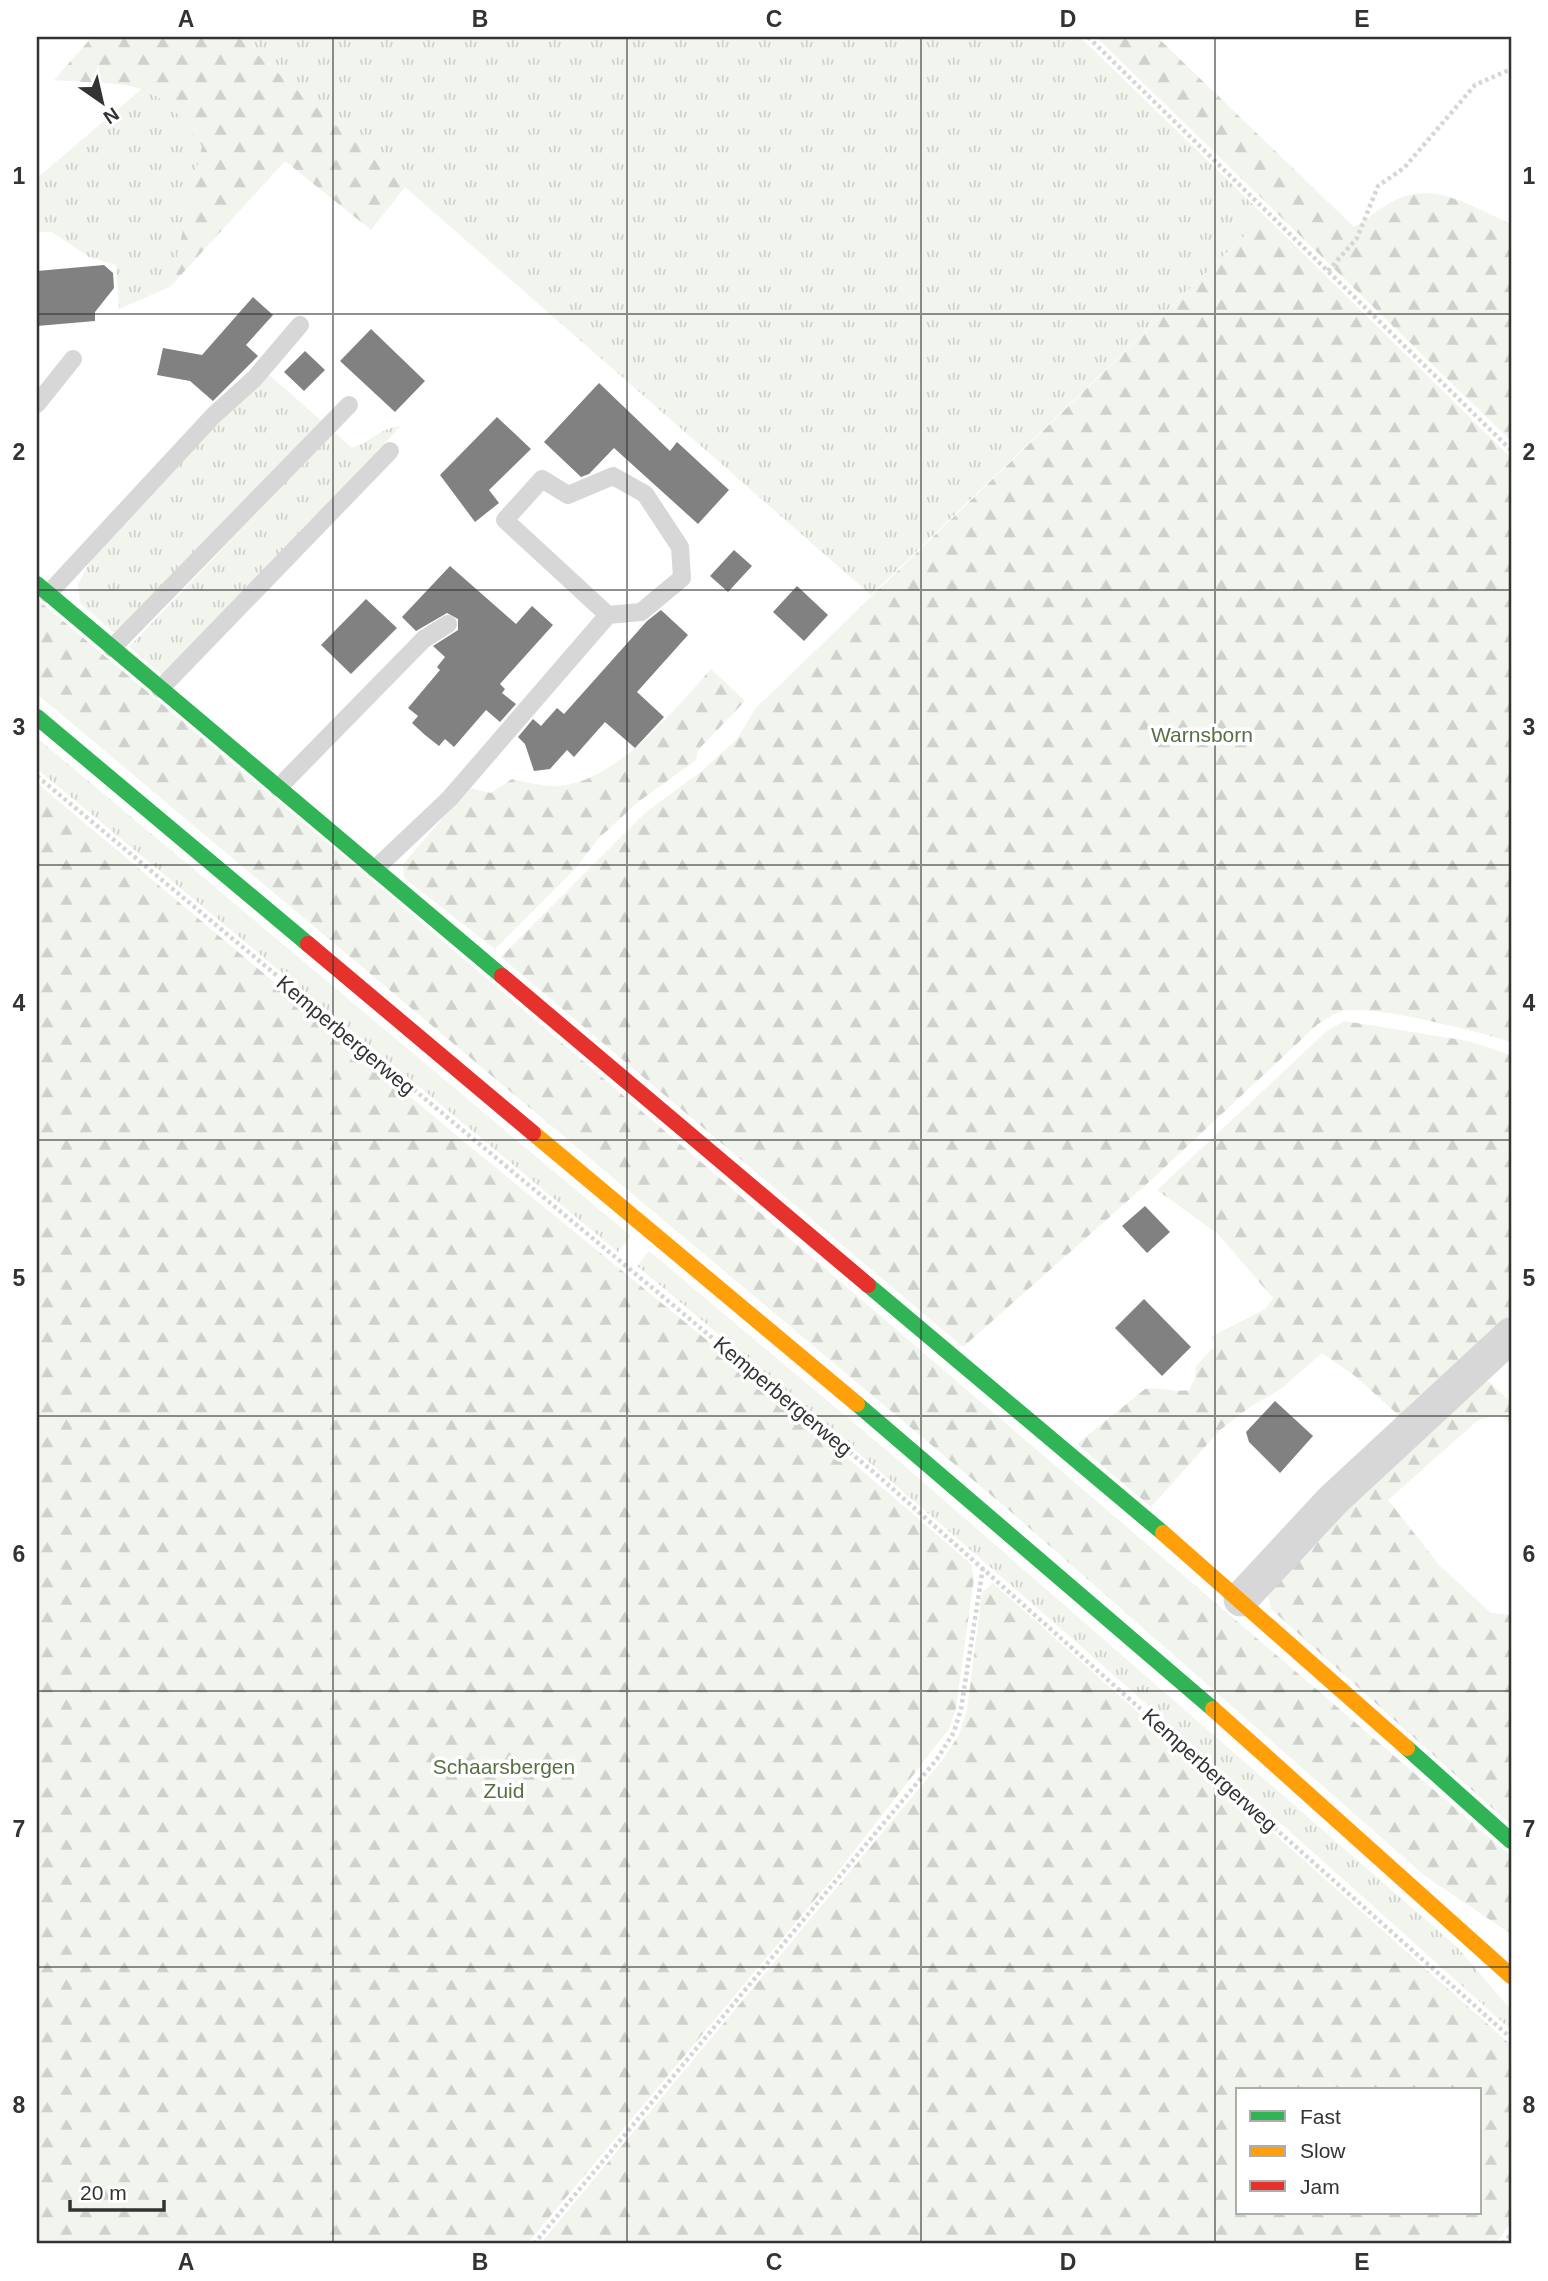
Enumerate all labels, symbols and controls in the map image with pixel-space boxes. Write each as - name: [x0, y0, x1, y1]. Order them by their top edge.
- text: A: [178, 6, 194, 32]
- text: B: [472, 6, 488, 32]
- text: C: [766, 6, 782, 32]
- text: D: [1060, 6, 1076, 32]
- text: E: [1354, 6, 1370, 32]
- north arrow: [66, 66, 136, 136]
- text: N: [100, 103, 123, 128]
- text: 1: [13, 163, 26, 189]
- text: 1: [1523, 163, 1536, 189]
- text: 2: [13, 439, 25, 465]
- text: 2: [1523, 439, 1535, 465]
- text: 3: [13, 714, 25, 740]
- text: 3: [1523, 714, 1535, 740]
- park label: Warnsborn: [1151, 723, 1253, 746]
- street label: Kemperbergerweg: [272, 971, 420, 1099]
- text: 4: [13, 990, 26, 1016]
- text: 4: [1523, 990, 1536, 1016]
- text: 5: [13, 1265, 26, 1291]
- text: 5: [1523, 1265, 1536, 1291]
- street label: Kemperbergerweg: [709, 1332, 857, 1460]
- text: 6: [13, 1541, 25, 1567]
- text: 6: [1523, 1541, 1535, 1567]
- street label: Kemperbergerweg: [1138, 1704, 1282, 1836]
- park label: Schaarsbergen Zuid: [433, 1755, 575, 1802]
- text: 7: [13, 1816, 25, 1842]
- text: 7: [1523, 1816, 1535, 1842]
- legend: [1236, 2088, 1482, 2214]
- text: 8: [13, 2092, 26, 2118]
- text: 8: [1523, 2092, 1536, 2118]
- text: Fast: [1300, 2105, 1341, 2128]
- text: Slow: [1300, 2139, 1346, 2162]
- scale bar: [70, 2169, 164, 2213]
- text: Jam: [1300, 2175, 1340, 2198]
- text: 20 m: [80, 2181, 127, 2204]
- text: A: [178, 2249, 194, 2275]
- text: B: [472, 2249, 488, 2275]
- text: C: [766, 2249, 782, 2275]
- text: D: [1060, 2249, 1076, 2275]
- text: E: [1354, 2249, 1370, 2275]

